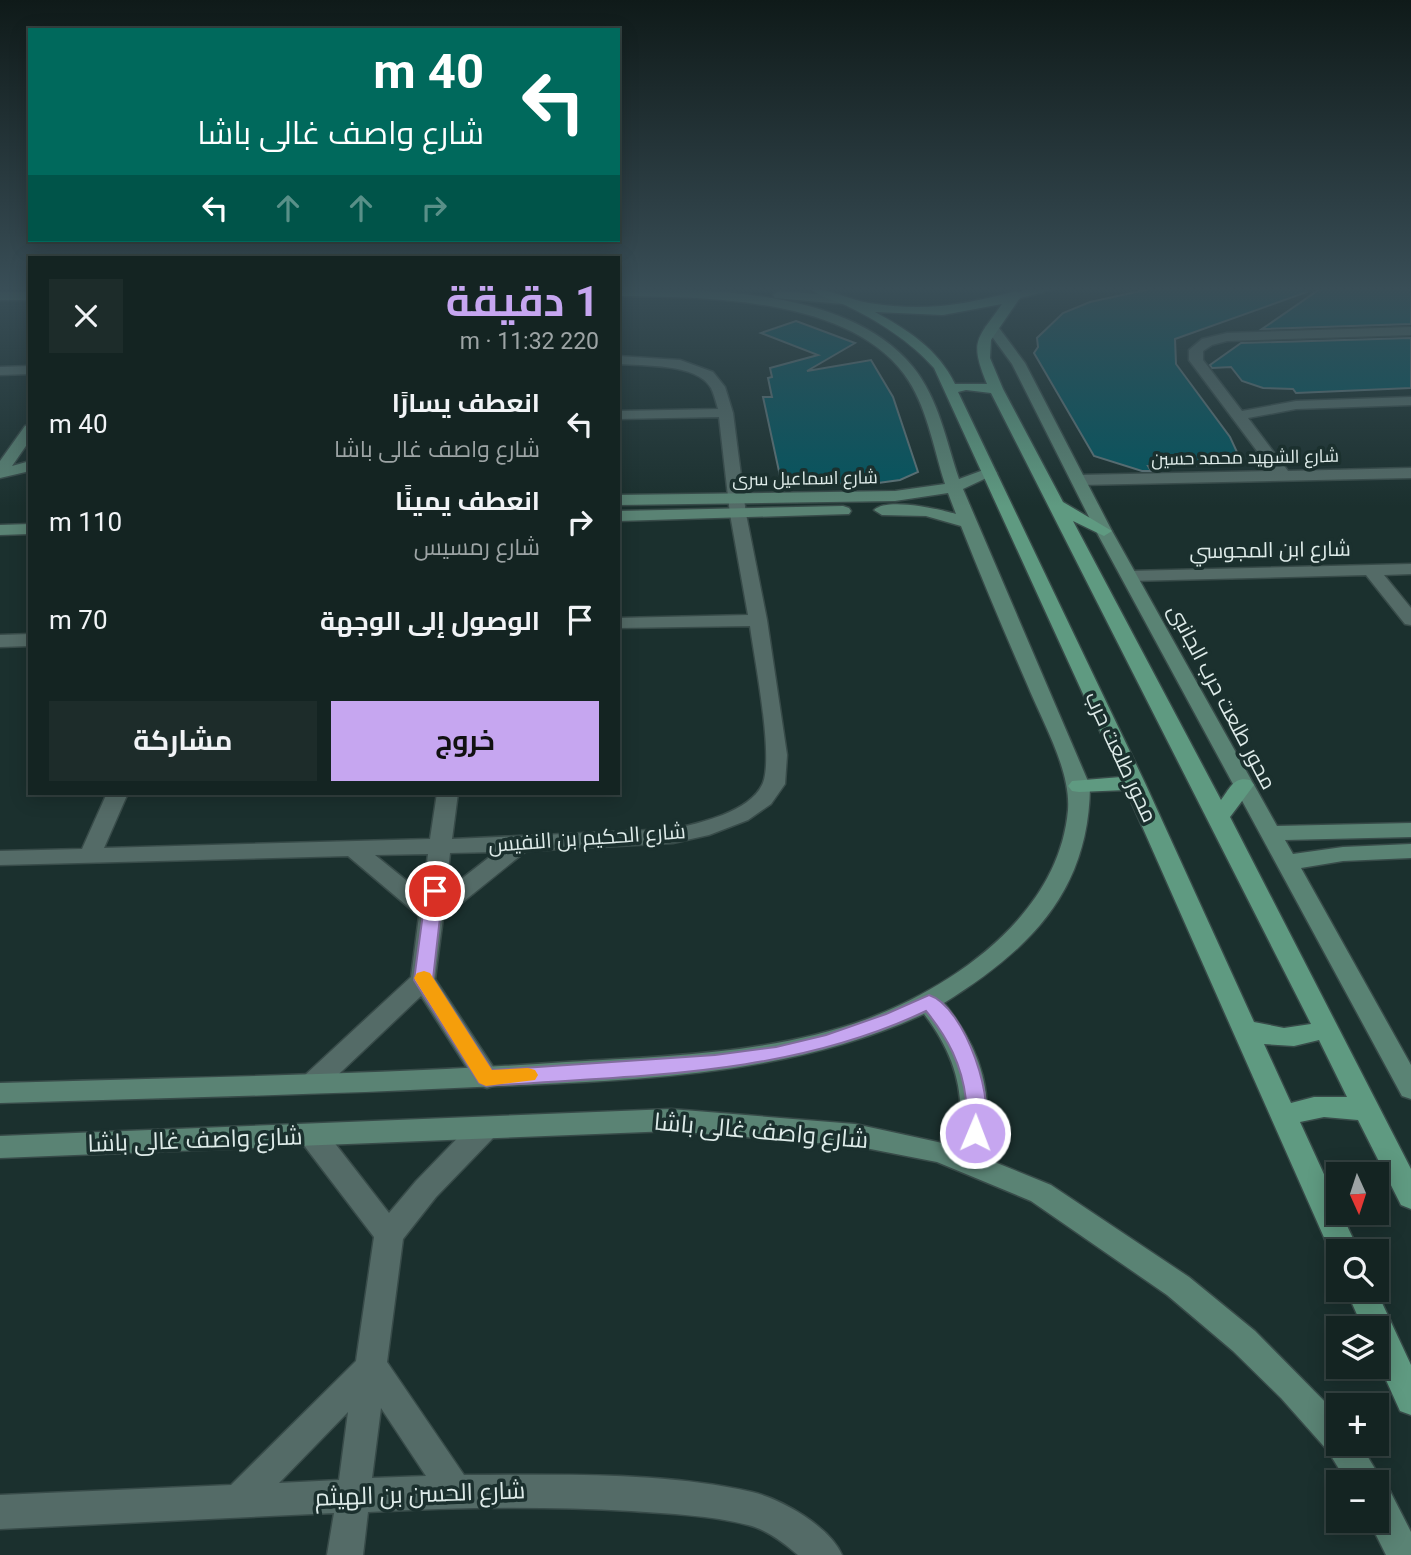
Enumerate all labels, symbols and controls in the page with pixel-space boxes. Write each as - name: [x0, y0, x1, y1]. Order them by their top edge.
- text: 40 m: [373, 43, 484, 100]
- icon: left: [508, 56, 599, 147]
- text: شارع واصف غالى باشا: [197, 114, 484, 152]
- icon: left: [196, 189, 234, 227]
- icon: ahead: [269, 189, 307, 227]
- icon: ahead: [342, 189, 380, 227]
- icon: right: [415, 189, 453, 227]
- text: 1 دقيقة: [446, 277, 599, 326]
- button: close: [49, 279, 123, 353]
- text: 220 m · 11:32: [460, 328, 599, 355]
- text: انعطف يسارًا: [392, 388, 540, 418]
- icon: left: [561, 405, 599, 443]
- text: 40 m: [49, 409, 108, 439]
- text: شارع واصف غالى باشا: [334, 436, 540, 463]
- street label: شارع الشهيد محمد حسين: [1151, 445, 1339, 471]
- street label: شارع اسماعيل سرى: [732, 466, 878, 492]
- text: انعطف يمينًا: [395, 486, 540, 516]
- icon: right: [561, 503, 599, 541]
- text: 110 m: [49, 507, 122, 537]
- text: شارع رمسيس: [414, 534, 540, 561]
- street label: شارع ابن المجوسي: [1189, 537, 1351, 566]
- icon: arrive: [561, 601, 599, 639]
- street label: محور طلعت حرب الجانبى: [1162, 601, 1281, 794]
- text: 70 m: [49, 605, 108, 635]
- text: الوصول إلى الوجهة: [320, 606, 540, 636]
- street label: محور طلعت حرب: [1080, 688, 1162, 826]
- button: مشاركة: [49, 701, 317, 781]
- button: خروج: [331, 701, 599, 781]
- street label: شارع الحكيم بن النفيس: [487, 819, 687, 859]
- pin: [405, 861, 465, 921]
- icon: arrive: [416, 872, 454, 910]
- position arrow: [938, 1096, 1012, 1170]
- street label: شارع واصف غالى باشا: [652, 1108, 869, 1156]
- street label: شارع واصف غالى باشا: [87, 1122, 303, 1160]
- north arrow: [1326, 1162, 1390, 1225]
- map controls: [1326, 1162, 1389, 1533]
- button: search: [1326, 1239, 1389, 1302]
- button: layers: [1326, 1316, 1389, 1379]
- button: +: [1326, 1393, 1389, 1456]
- button: −: [1326, 1470, 1389, 1533]
- street label: شارع الحسن بن الهيثم: [314, 1476, 526, 1514]

